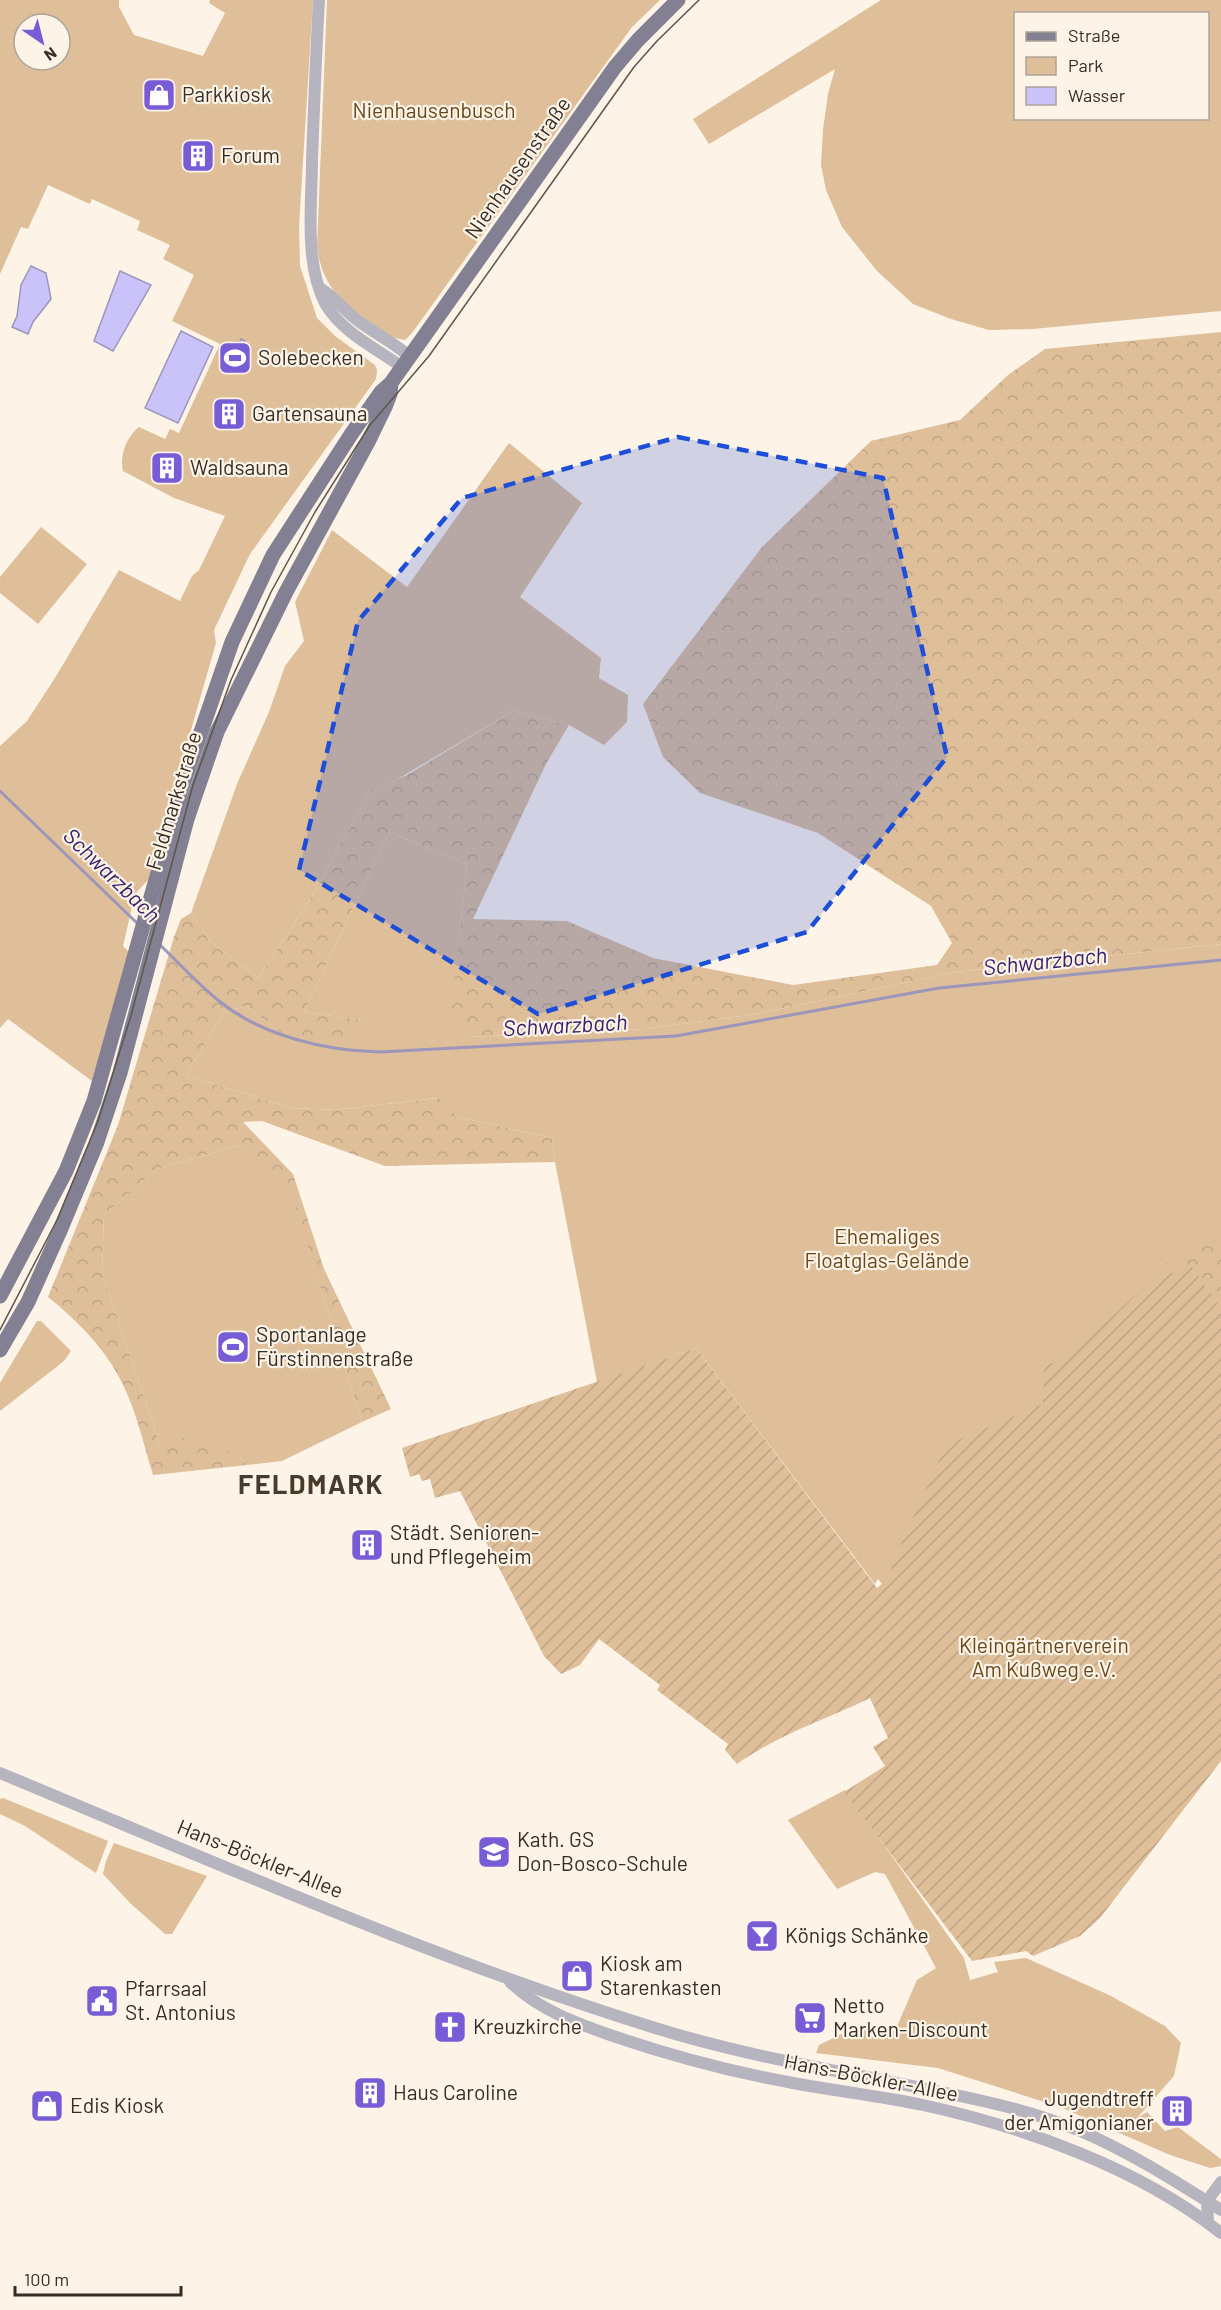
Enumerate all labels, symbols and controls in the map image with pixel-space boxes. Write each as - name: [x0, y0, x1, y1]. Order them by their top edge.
- north arrow: [12, 12, 72, 72]
- legend: [1014, 12, 1209, 120]
- text: Straße: [1068, 24, 1120, 46]
- text: N: [41, 44, 61, 66]
- text: Park: [1068, 54, 1103, 76]
- shop icon: Parkkiosk: [141, 77, 177, 113]
- place label: Parkkiosk: [182, 81, 271, 106]
- text: Wasser: [1068, 84, 1126, 106]
- street label: Nienhausenstraße: [459, 92, 575, 243]
- park label: Nienhausenbusch: [352, 97, 516, 122]
- building icon: Forum: [180, 138, 216, 174]
- place label: Forum: [221, 142, 280, 167]
- sports icon: Solebecken: [217, 340, 253, 376]
- place label: Solebecken: [258, 344, 364, 369]
- building icon: Gartensauna: [211, 396, 247, 432]
- place label: Gartensauna: [252, 400, 367, 425]
- building icon: Waldsauna: [149, 450, 185, 486]
- place label: Waldsauna: [190, 454, 289, 479]
- street label: Feldmarkstraße: [140, 728, 206, 873]
- water label: Schwarzbach: [59, 822, 167, 927]
- water label: Schwarzbach: [982, 941, 1108, 979]
- water label: Schwarzbach: [502, 1008, 628, 1040]
- park label: Ehemaliges Floatglas-Gelände: [805, 1223, 969, 1272]
- place label: Sportanlage Fürstinnenstraße: [256, 1321, 414, 1370]
- sports icon: Sportanlage Fürstinnenstraße: [215, 1329, 251, 1365]
- district label: FELDMARK: [238, 1467, 384, 1499]
- place label: Städt. Senioren- und Pflegeheim: [390, 1519, 539, 1568]
- building icon: Städt. Senioren- und Pflegeheim: [349, 1527, 385, 1563]
- park label: Kleingärtnerverein Am Kußweg e.V.: [959, 1632, 1129, 1681]
- street label: Hans-Böckler-Allee: [174, 1813, 347, 1902]
- place label: Kath. GS Don-Bosco-Schule: [517, 1826, 688, 1875]
- school or university icon: Kath. GS Don-Bosco-Schule: [476, 1834, 512, 1870]
- bar icon: Königs Schänke: [744, 1918, 780, 1954]
- place label: Königs Schänke: [785, 1922, 929, 1947]
- place label: Kiosk am Starenkasten: [600, 1950, 722, 1999]
- shop icon: Kiosk am Starenkasten: [559, 1958, 595, 1994]
- place label: Pfarrsaal St. Antonius: [125, 1975, 236, 2024]
- public building icon: Pfarrsaal St. Antonius: [84, 1983, 120, 2019]
- place label: Netto Marken-Discount: [833, 1992, 988, 2041]
- supermarket icon: Netto Marken-Discount: [792, 2000, 828, 2036]
- church icon: Kreuzkirche: [432, 2009, 468, 2045]
- place label: Kreuzkirche: [473, 2013, 582, 2038]
- street label: Hans-Böckler-Allee: [782, 2047, 960, 2106]
- building icon: Haus Caroline: [352, 2075, 388, 2111]
- place label: Haus Caroline: [393, 2079, 518, 2104]
- place label: Jugendtreff der Amigonianer: [1004, 2085, 1154, 2134]
- shop icon: Edis Kiosk: [29, 2088, 65, 2124]
- place label: Edis Kiosk: [70, 2092, 164, 2117]
- building icon: Jugendtreff der Amigonianer: [1159, 2093, 1195, 2129]
- scale bar: [15, 2259, 182, 2297]
- text: 100 m: [24, 2268, 69, 2290]

